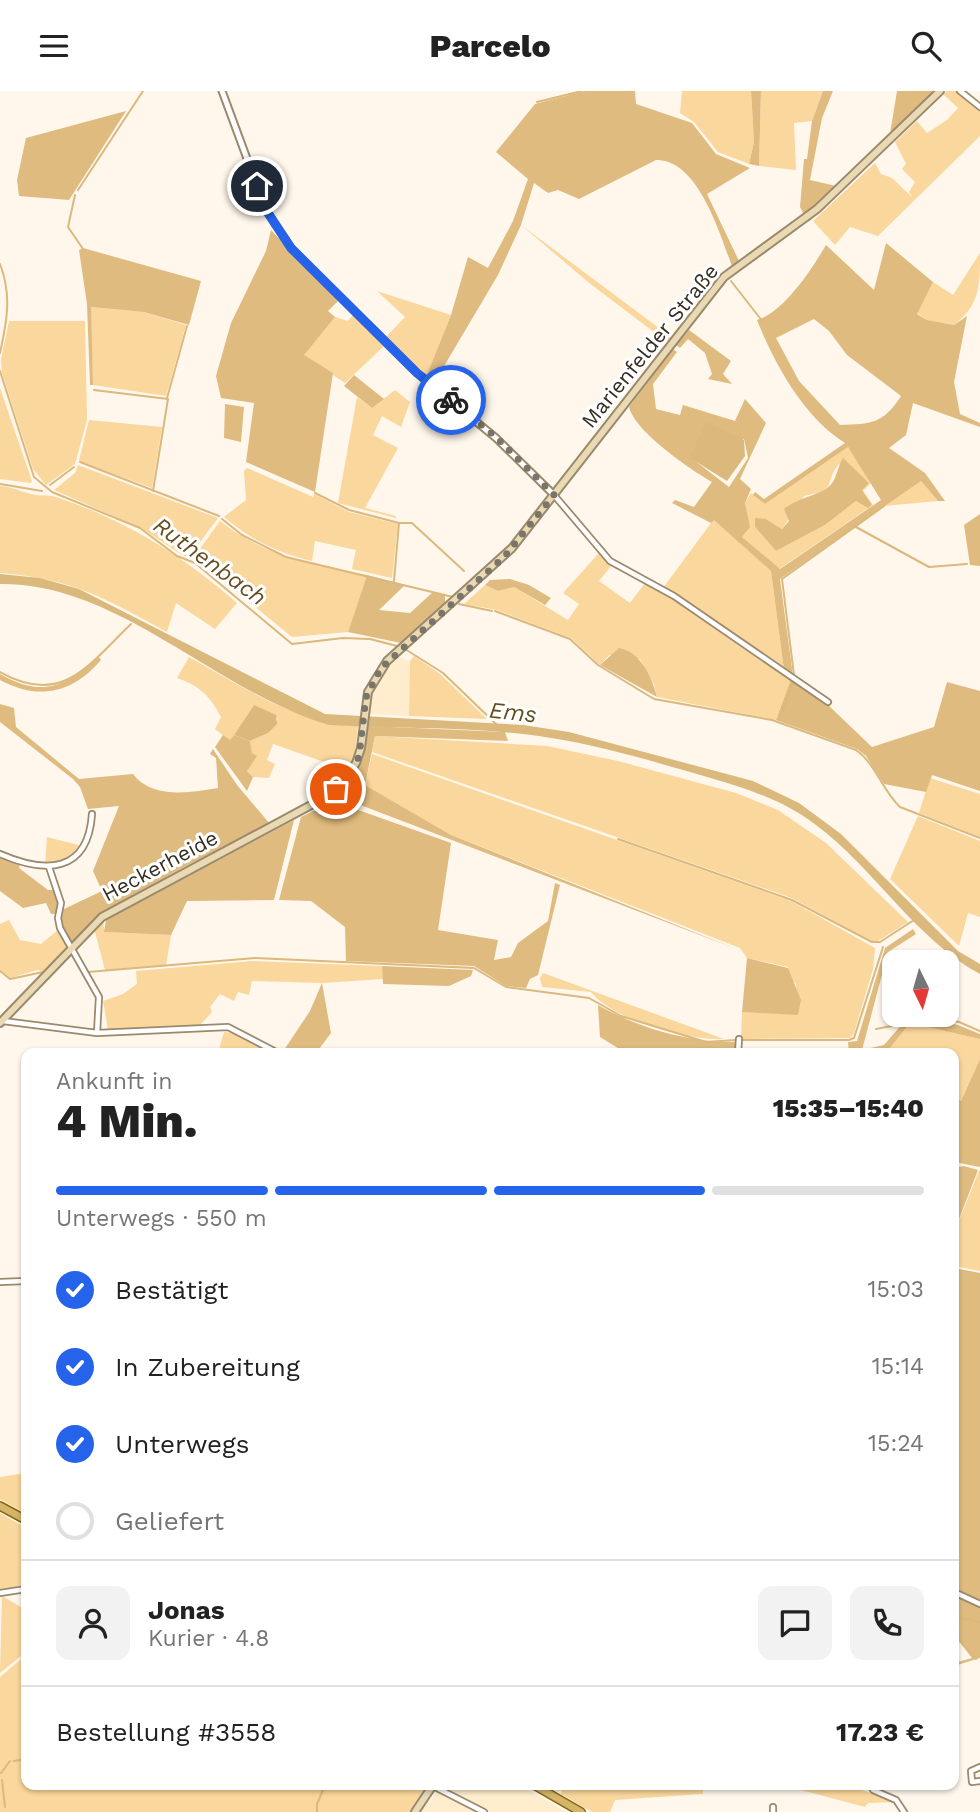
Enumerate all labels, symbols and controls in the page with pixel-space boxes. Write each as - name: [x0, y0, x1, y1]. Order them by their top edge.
- icon: menu: [35, 27, 73, 65]
- text: Parcelo: [429, 27, 551, 65]
- icon: search: [907, 27, 945, 65]
- pin: [227, 156, 287, 216]
- icon: home: [238, 167, 276, 205]
- street label: Marienfelder Straße: [576, 259, 723, 433]
- courier: [416, 365, 486, 435]
- icon: bike: [432, 381, 470, 419]
- water label: Ruthenbach: [148, 512, 271, 611]
- water label: Ems: [488, 697, 538, 728]
- pin: [306, 759, 366, 819]
- icon: bag: [317, 770, 355, 808]
- street label: Heckerheide: [98, 825, 222, 906]
- north arrow: [882, 950, 959, 1027]
- map controls: [882, 950, 959, 1027]
- text: Ankunft in: [56, 1068, 172, 1095]
- text: 15:35–15:40: [773, 1093, 924, 1123]
- text: 4 Min.: [56, 1094, 197, 1148]
- text: Unterwegs · 550 m: [56, 1205, 267, 1232]
- icon: check: [56, 1271, 94, 1309]
- text: Bestätigt: [115, 1275, 228, 1305]
- text: 15:03: [868, 1276, 924, 1303]
- icon: check: [56, 1348, 94, 1386]
- text: In Zubereitung: [115, 1352, 300, 1382]
- text: 15:14: [872, 1353, 924, 1380]
- icon: check: [56, 1425, 94, 1463]
- text: Unterwegs: [115, 1429, 250, 1459]
- text: 15:24: [868, 1430, 924, 1457]
- text: Geliefert: [115, 1506, 224, 1536]
- button: person: [56, 1586, 130, 1660]
- button: chat: [758, 1586, 832, 1660]
- button: phone: [850, 1586, 924, 1660]
- text: Jonas: [148, 1595, 225, 1625]
- text: Kurier · 4.8: [148, 1625, 269, 1652]
- text: Bestellung #3558: [56, 1717, 276, 1747]
- text: 17.23 €: [836, 1717, 924, 1747]

